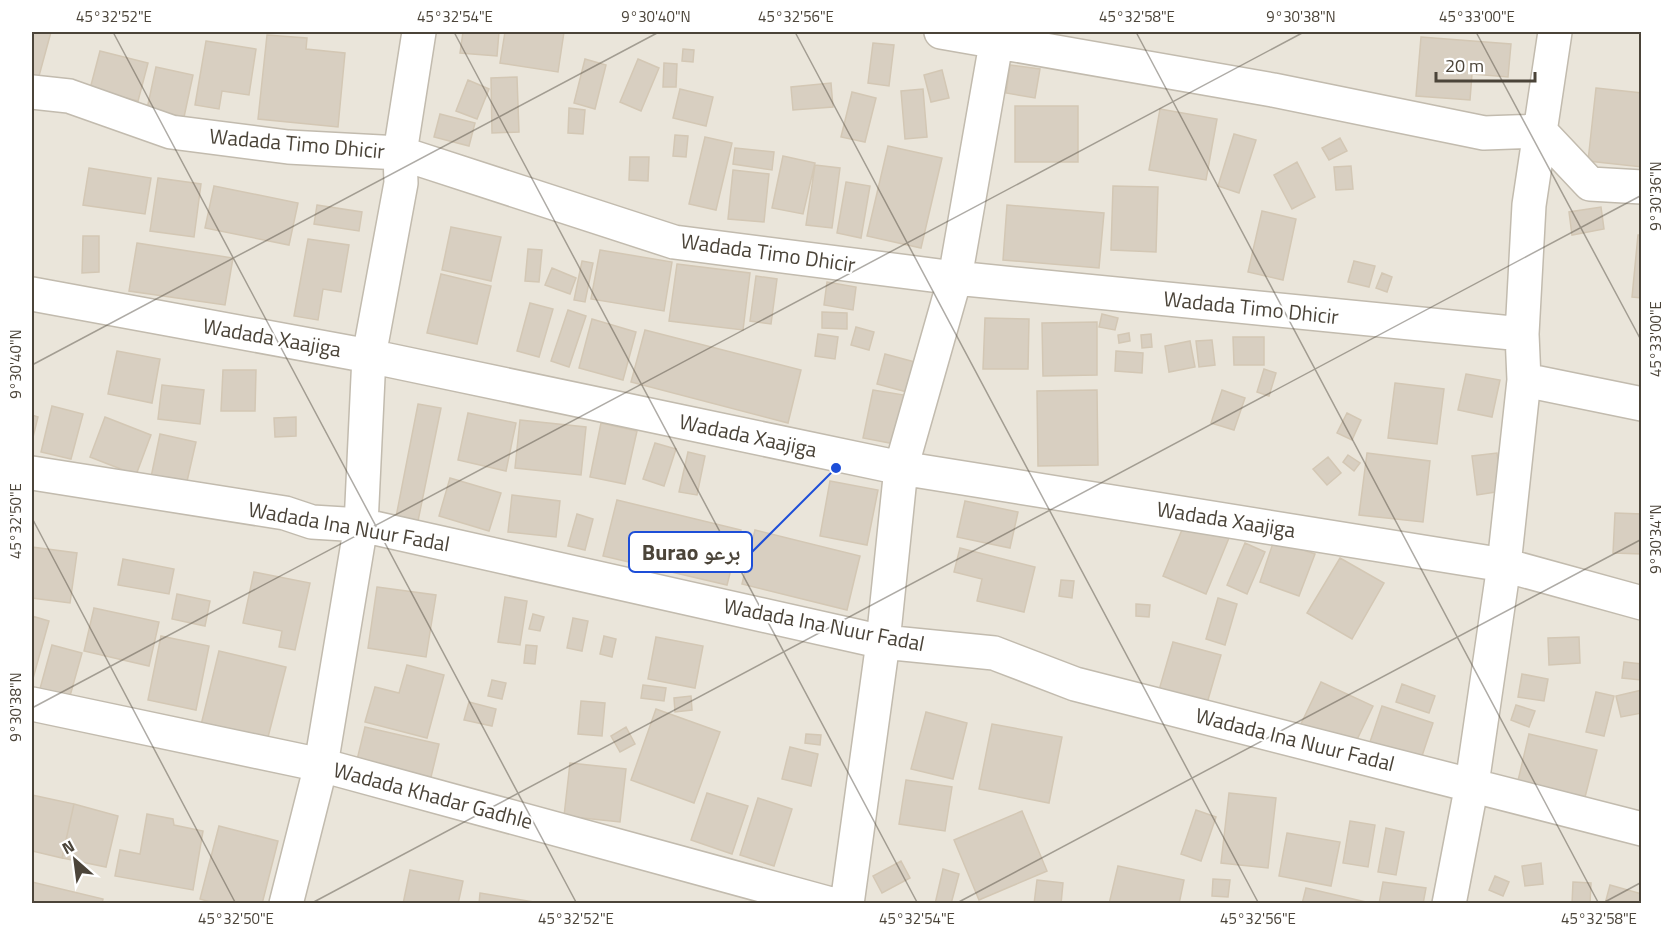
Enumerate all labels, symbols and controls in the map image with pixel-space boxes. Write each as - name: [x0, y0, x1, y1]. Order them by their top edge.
- text: 45°32'52"E: [76, 5, 152, 28]
- text: 45°32'54"E: [417, 5, 493, 28]
- text: 9°30'40"N: [621, 5, 691, 28]
- text: 45°32'56"E: [758, 5, 834, 28]
- text: 45°32'58"E: [1099, 5, 1175, 28]
- text: 9°30'38"N: [1266, 5, 1336, 28]
- text: 45°33'00"E: [1439, 5, 1515, 28]
- scale bar: [1436, 45, 1535, 83]
- text: 20 m: [1445, 52, 1484, 79]
- street label: Wadada Timo Dhicir: [208, 119, 386, 167]
- text: 9°30'36"N: [1644, 161, 1667, 231]
- street label: Wadada Timo Dhicir: [679, 224, 858, 280]
- street label: Wadada Timo Dhicir: [1162, 282, 1340, 332]
- text: 45°33'00"E: [1644, 301, 1667, 377]
- street label: Wadada Xaajiga: [200, 309, 344, 365]
- text: 9°30'40"N: [4, 329, 27, 399]
- street label: Wadada Xaajiga: [676, 405, 820, 465]
- text: 45°32'50"E: [4, 483, 27, 559]
- street label: Wadada Xaajiga: [1155, 492, 1298, 546]
- street label: Wadada Ina Nuur Fadal: [246, 493, 452, 559]
- text: 9°30'34"N: [1644, 504, 1667, 574]
- callout: Burao برعو: [629, 532, 752, 572]
- text: Burao برعو: [642, 535, 740, 569]
- street label: Wadada Ina Nuur Fadal: [721, 589, 927, 659]
- text: 9°30'38"N: [4, 672, 27, 742]
- street label: Wadada Ina Nuur Fadal: [1192, 699, 1398, 779]
- street label: Wadada Khadar Gadhle: [330, 753, 537, 837]
- north arrow: [45, 830, 105, 890]
- text: N: [57, 834, 78, 860]
- text: 45°32'50"E: [198, 907, 274, 930]
- text: 45°32'52"E: [538, 907, 614, 930]
- text: 45°32'54"E: [879, 907, 955, 930]
- text: 45°32'56"E: [1220, 907, 1296, 930]
- text: 45°32'58"E: [1561, 907, 1637, 930]

